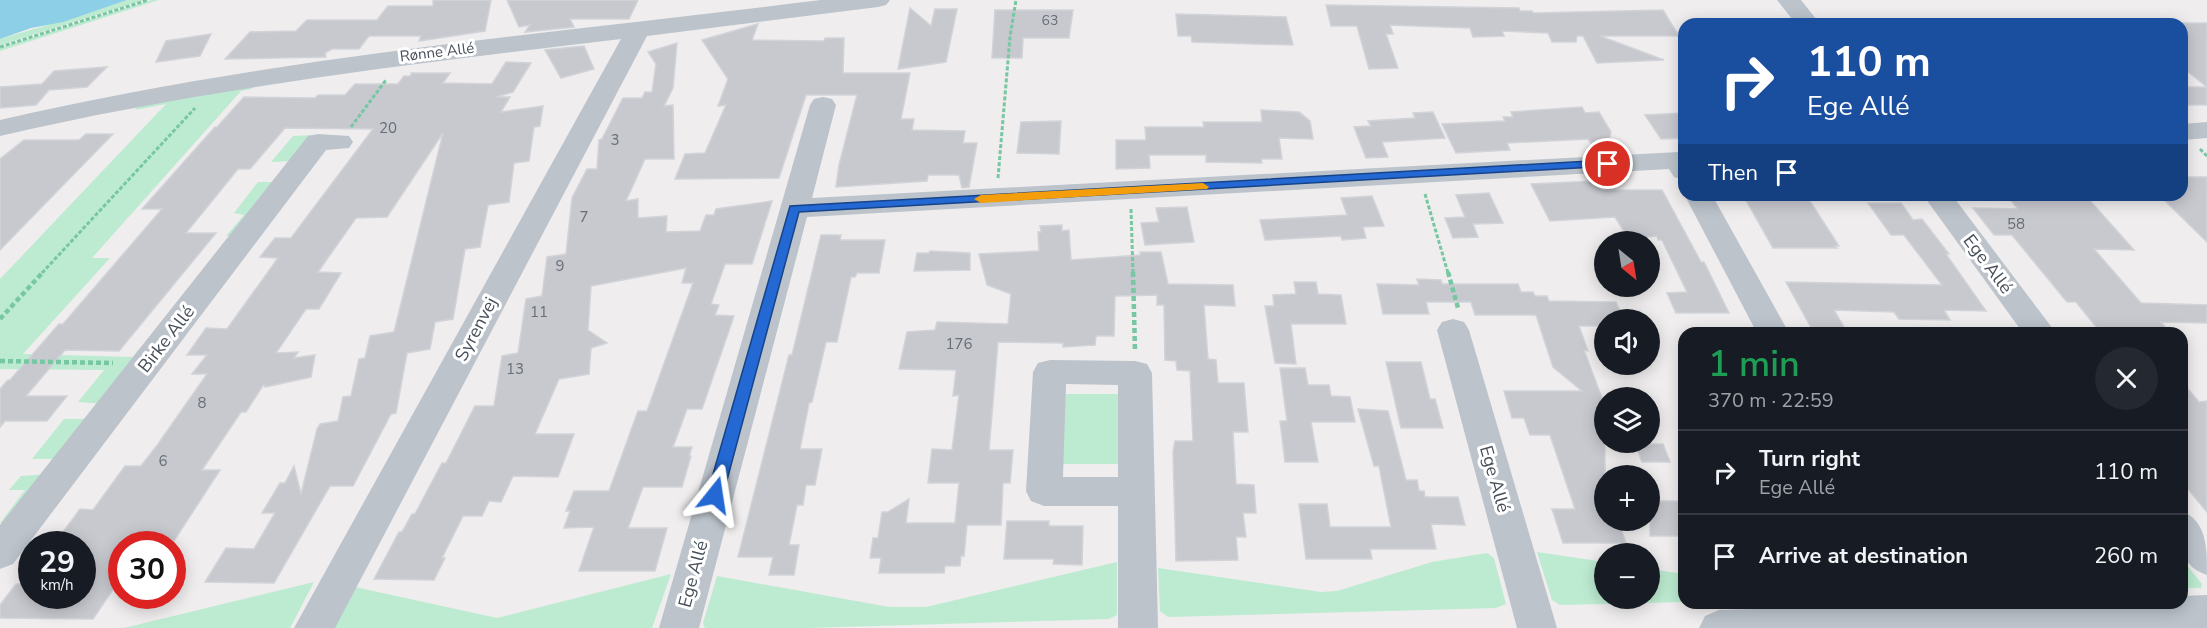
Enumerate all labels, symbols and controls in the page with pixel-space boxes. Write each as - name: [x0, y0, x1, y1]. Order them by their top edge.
- house number: 63: [1042, 11, 1058, 30]
- text: 110 m: [1807, 34, 1931, 91]
- street label: Rønne Allé: [399, 38, 475, 66]
- icon: right: [1708, 42, 1786, 120]
- text: Ege Allé: [1807, 88, 1910, 125]
- house number: 20: [379, 118, 397, 138]
- house number: 3: [610, 130, 620, 150]
- pin: [1582, 138, 1633, 189]
- icon: arrive: [1591, 147, 1624, 180]
- icon: arrive: [1770, 156, 1803, 189]
- text: Then: [1708, 158, 1758, 188]
- house number: 7: [579, 207, 589, 227]
- house number: 58: [2007, 214, 2025, 234]
- street label: Ege Allé: [1958, 229, 2018, 299]
- north arrow: [1594, 231, 1660, 297]
- map controls: [1594, 231, 1660, 609]
- house number: 9: [555, 256, 565, 276]
- street label: Syrenvej: [449, 293, 503, 365]
- street label: Birke Allé: [132, 300, 200, 378]
- house number: 11: [530, 302, 548, 322]
- button: sound: [1594, 309, 1660, 375]
- house number: 176: [945, 334, 973, 354]
- text: 1 min: [1708, 340, 1800, 389]
- button: close: [2095, 347, 2158, 410]
- house number: 13: [506, 359, 524, 379]
- button: layers: [1594, 387, 1660, 453]
- text: 370 m · 22:59: [1708, 387, 1834, 414]
- house number: 8: [197, 393, 207, 413]
- street label: Ege Allé: [1474, 443, 1516, 515]
- text: Turn right: [1759, 444, 1860, 474]
- house number: 6: [158, 451, 168, 471]
- icon: right: [1708, 456, 1741, 489]
- text: 110 m: [2094, 457, 2158, 487]
- position arrow: [683, 463, 747, 527]
- button: +: [1594, 465, 1660, 531]
- text: Ege Allé: [1759, 474, 1835, 501]
- speed limit sign: 30: [108, 531, 186, 609]
- street label: Ege Allé: [673, 538, 713, 610]
- icon: arrive: [1708, 540, 1741, 573]
- text: Arrive at destination: [1759, 541, 1968, 571]
- text: 260 m: [2094, 541, 2158, 571]
- text: 29: [39, 542, 75, 583]
- button: −: [1594, 543, 1660, 609]
- text: km/h: [40, 575, 74, 595]

